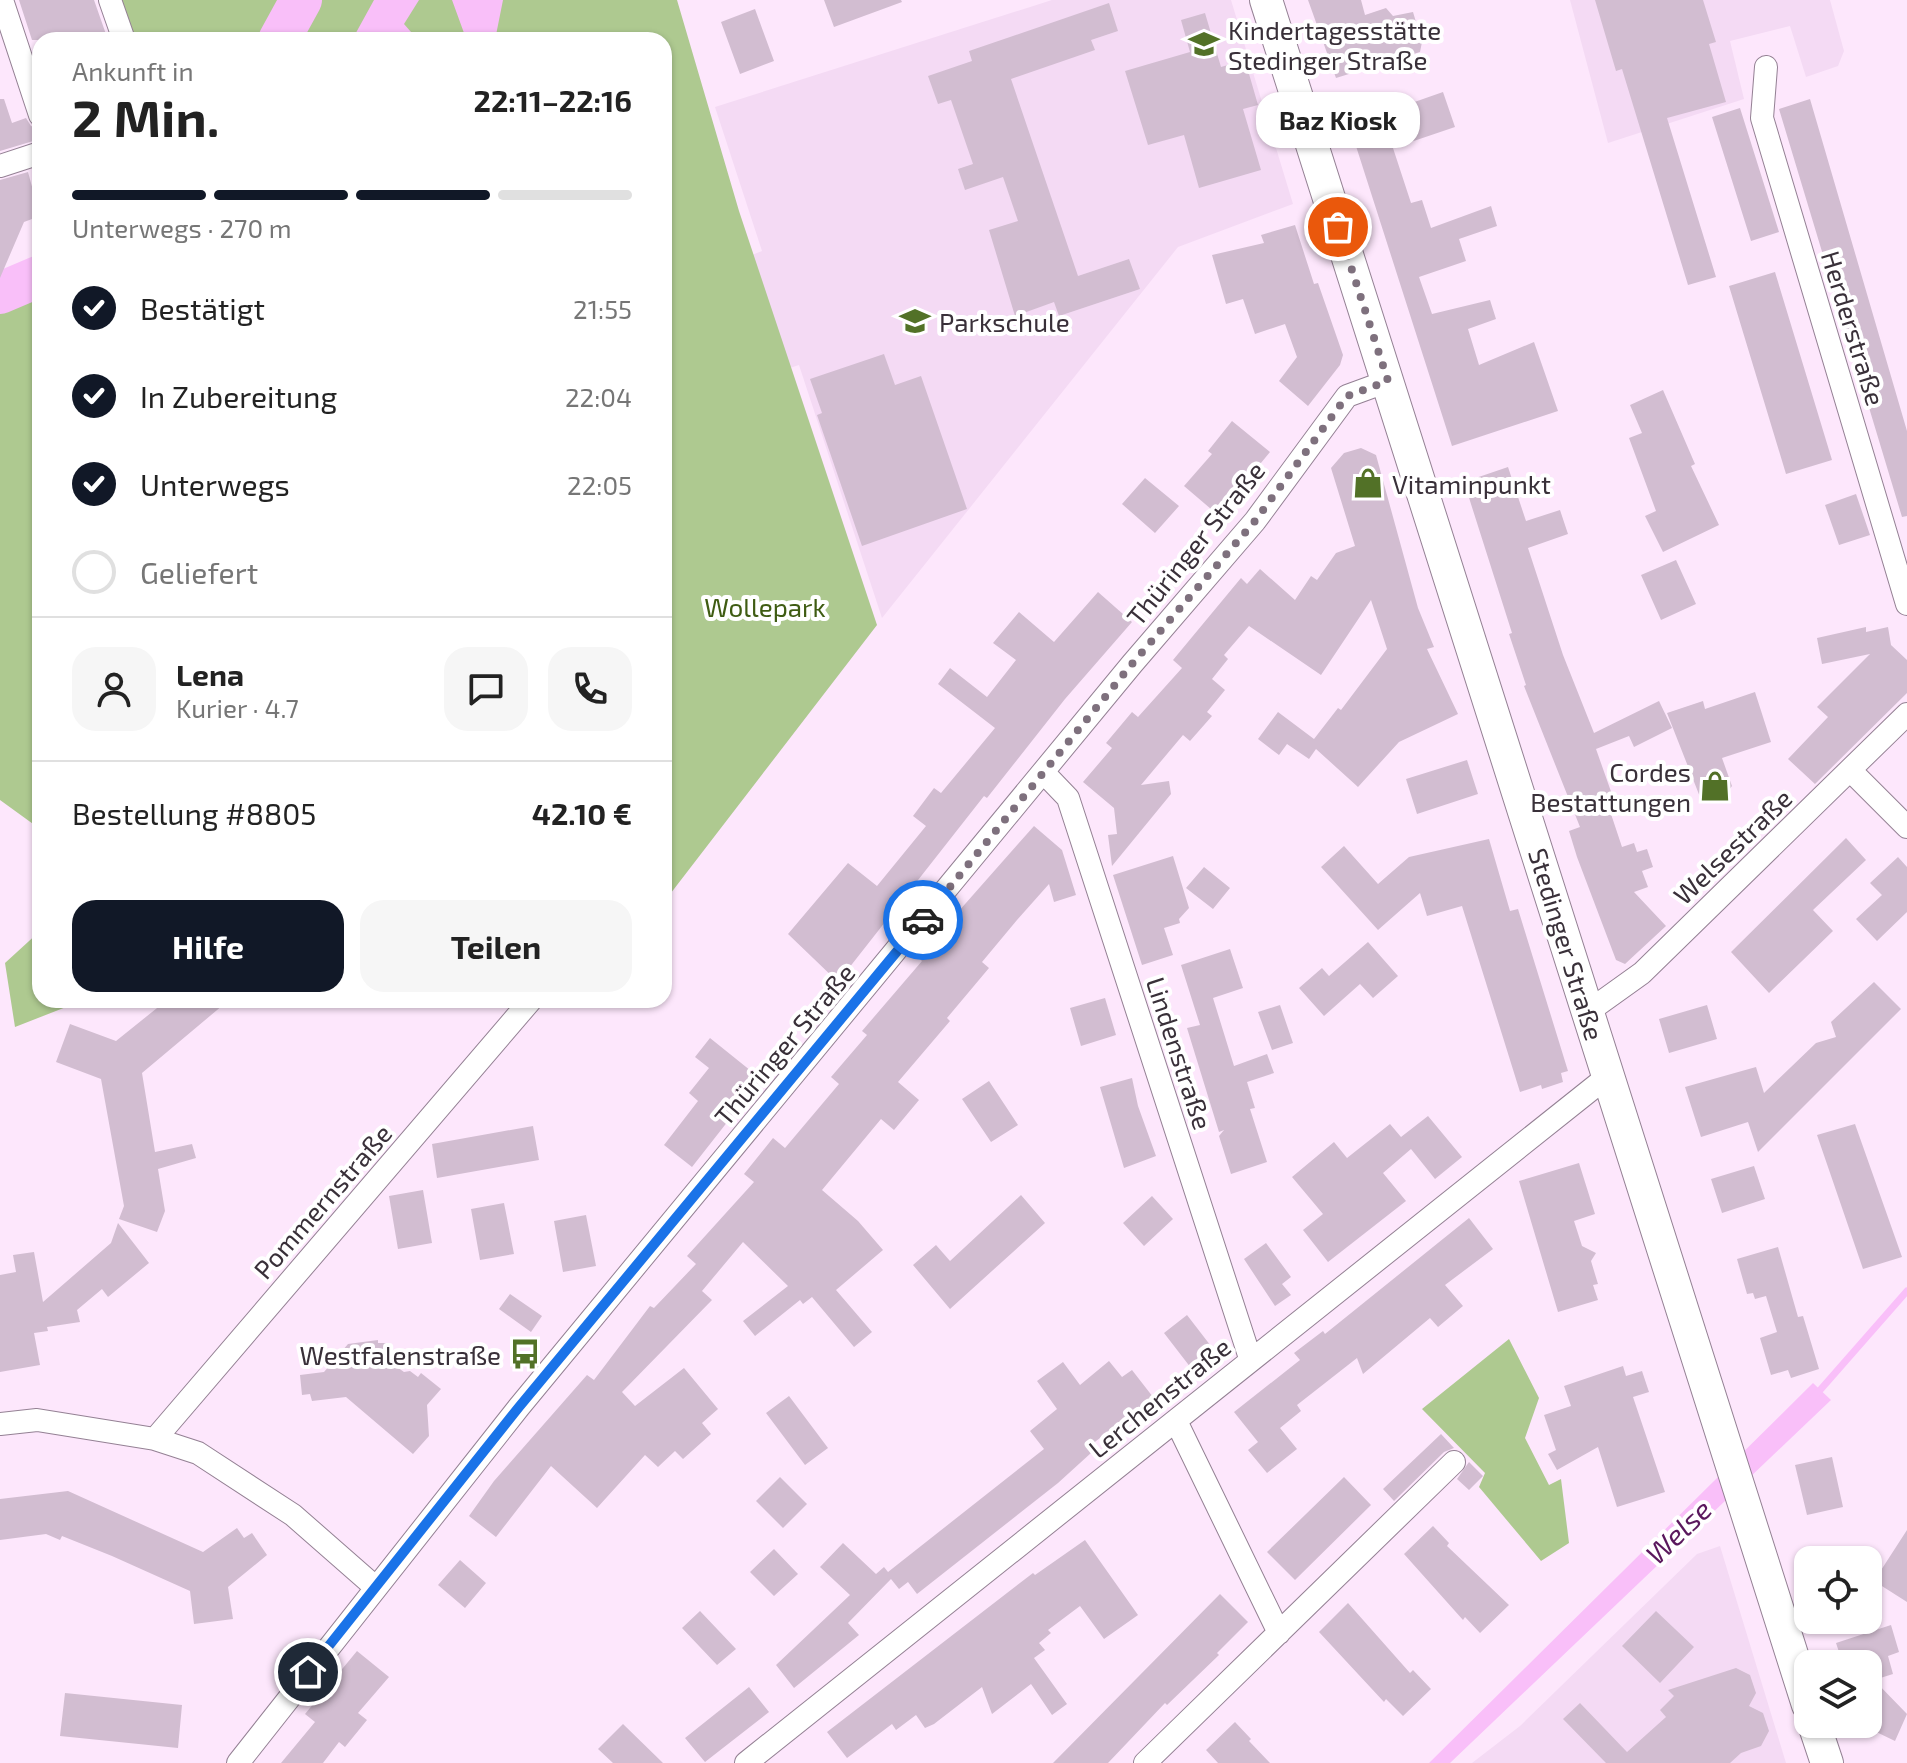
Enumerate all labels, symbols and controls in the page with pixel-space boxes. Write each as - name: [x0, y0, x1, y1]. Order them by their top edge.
- place label: Kindertagesstätte Stedinger Straße: [1228, 14, 1441, 75]
- school or university icon: Kindertagesstätte Stedinger Straße: [1187, 27, 1221, 61]
- text: Ankunft in: [72, 55, 194, 86]
- text: 22:11–22:16: [473, 82, 632, 118]
- text: 2 Min.: [72, 85, 219, 147]
- callout: Baz Kiosk: [1256, 91, 1420, 147]
- text: Baz Kiosk: [1279, 104, 1397, 135]
- pin: [1304, 193, 1372, 261]
- icon: bag: [1316, 205, 1360, 249]
- text: Unterwegs · 270 m: [72, 212, 292, 243]
- street label: Herderstraße: [1816, 247, 1892, 409]
- icon: check: [72, 286, 116, 330]
- text: Bestätigt: [140, 290, 265, 326]
- text: 21:55: [573, 293, 632, 324]
- school or university icon: Parkschule: [898, 304, 932, 338]
- place label: Parkschule: [939, 306, 1070, 337]
- icon: check: [72, 374, 116, 418]
- text: In Zubereitung: [140, 378, 337, 414]
- text: 22:04: [565, 381, 632, 412]
- street label: Thüringer Straße: [1120, 455, 1270, 631]
- icon: check: [72, 462, 116, 506]
- text: Unterwegs: [140, 466, 290, 502]
- shop icon: Vitaminpunkt: [1351, 466, 1385, 500]
- place label: Vitaminpunkt: [1392, 468, 1551, 499]
- text: 22:05: [567, 469, 632, 500]
- text: Geliefert: [140, 554, 258, 590]
- park label: Wollepark: [704, 591, 826, 622]
- button: person: [72, 647, 156, 731]
- button: chat: [444, 647, 528, 731]
- button: phone: [548, 647, 632, 731]
- text: Lena: [176, 656, 244, 692]
- text: Kurier · 4.7: [176, 692, 299, 723]
- place label: Cordes Bestattungen: [1530, 756, 1691, 817]
- shop icon: Cordes Bestattungen: [1698, 769, 1732, 803]
- street label: Welsestraße: [1666, 782, 1798, 910]
- text: Bestellung #8805: [72, 795, 316, 831]
- text: 42.10 €: [532, 795, 632, 831]
- street label: Stedinger Straße: [1523, 844, 1611, 1044]
- courier: [883, 880, 963, 960]
- icon: car: [901, 898, 945, 942]
- button: Hilfe: [72, 900, 344, 992]
- button: Teilen: [360, 900, 632, 992]
- street label: Thüringer Straße: [707, 957, 861, 1131]
- street label: Lindenstraße: [1141, 973, 1219, 1133]
- street label: Pommernstraße: [247, 1118, 397, 1284]
- street label: Lerchenstraße: [1082, 1330, 1236, 1464]
- bus stop icon: Westfalenstraße: [508, 1337, 542, 1371]
- place label: Westfalenstraße: [299, 1339, 501, 1370]
- water label: Welse: [1638, 1492, 1718, 1570]
- map controls: [1794, 1546, 1882, 1738]
- button: locate: [1794, 1546, 1882, 1634]
- pin: [274, 1638, 342, 1706]
- icon: home: [286, 1650, 330, 1694]
- button: layers: [1794, 1650, 1882, 1738]

